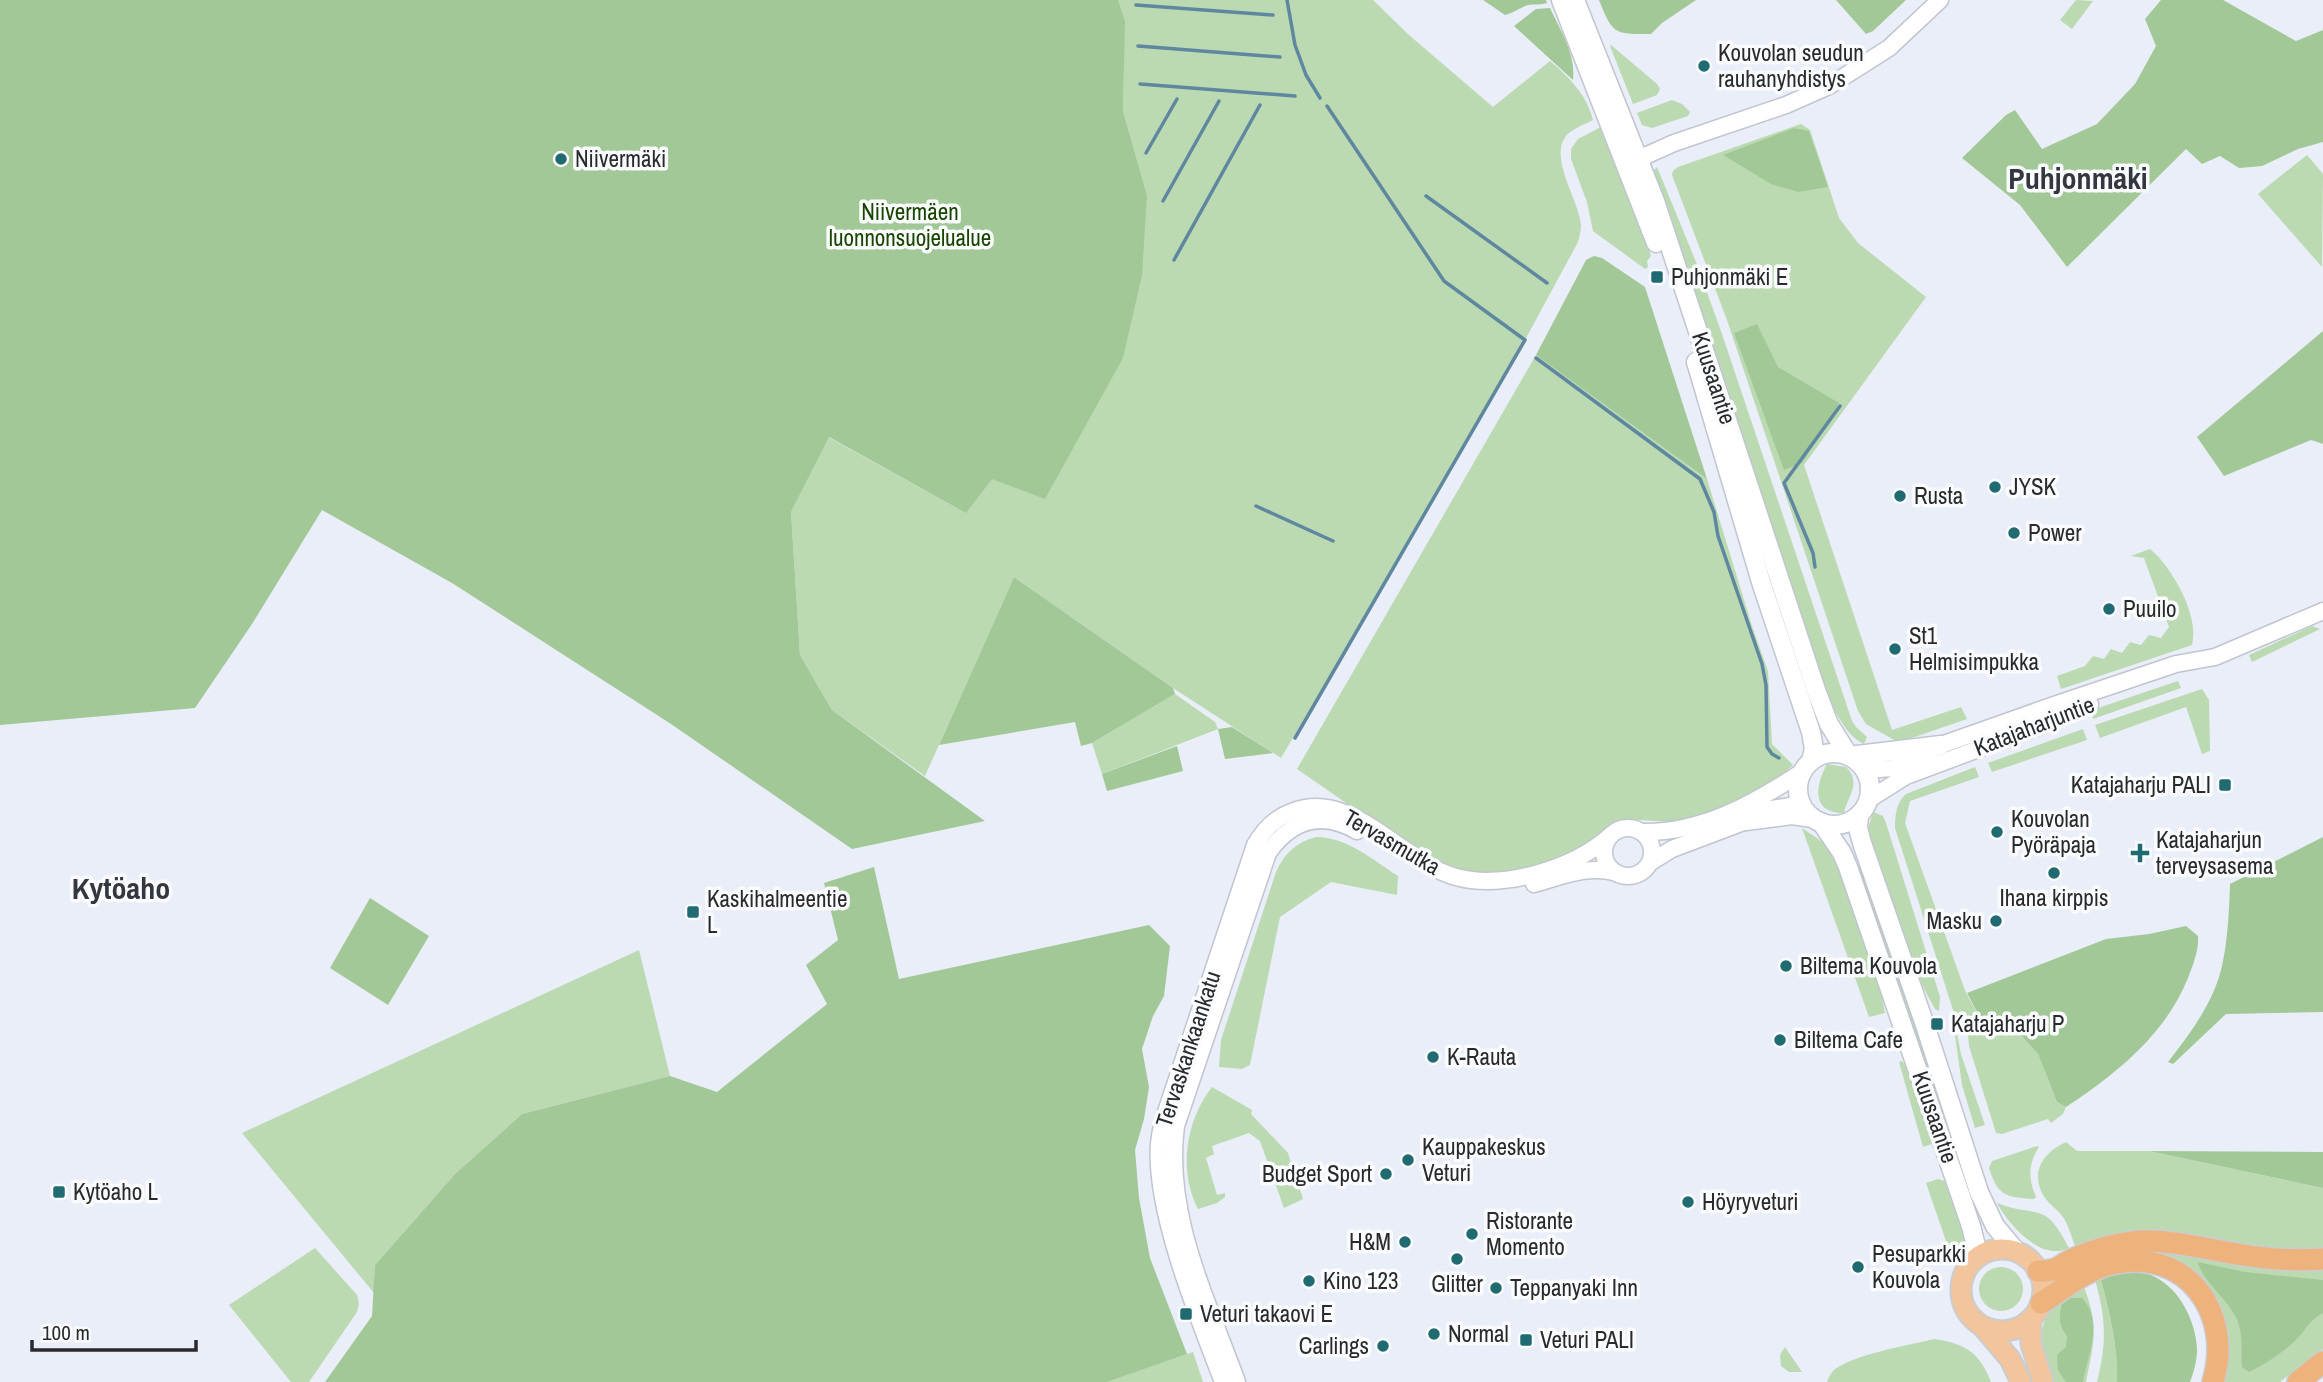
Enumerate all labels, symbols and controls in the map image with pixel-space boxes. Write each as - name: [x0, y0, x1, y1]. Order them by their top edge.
- place label: Kouvolan seudun rauhanyhdistys: [1718, 37, 1864, 94]
- marker: Kouvolan seudun rauhanyhdistys: [1696, 58, 1712, 74]
- place label: Niivermäki: [575, 143, 666, 174]
- marker: Niivermäki: [553, 151, 569, 167]
- district label: Puhjonmäki: [2008, 158, 2148, 198]
- park label: Niivermäen luonnonsuojelualue: [829, 196, 991, 253]
- place label: Puhjonmäki E: [1671, 261, 1788, 292]
- marker: Puhjonmäki E: [1649, 269, 1665, 285]
- street label: Kuusaantie: [1685, 328, 1744, 428]
- place label: JYSK: [2009, 471, 2057, 502]
- marker: JYSK: [1987, 479, 2003, 495]
- place label: Rusta: [1914, 480, 1964, 511]
- marker: Rusta: [1892, 488, 1908, 504]
- place label: Power: [2028, 517, 2082, 548]
- marker: Power: [2006, 525, 2022, 541]
- place label: Puuilo: [2123, 593, 2176, 624]
- marker: Puuilo: [2101, 601, 2117, 617]
- place label: St1 Helmisimpukka: [1909, 620, 2039, 677]
- marker: St1 Helmisimpukka: [1887, 641, 1903, 657]
- street label: Katajaharjuntie: [1969, 688, 2099, 763]
- place label: Katajaharju PALI: [2071, 769, 2211, 800]
- marker: Katajaharju PALI: [2217, 777, 2233, 793]
- street label: Tervasmutka: [1338, 801, 1447, 882]
- place label: Kouvolan Pyöräpaja: [2011, 803, 2096, 860]
- marker: Kouvolan Pyöräpaja: [1989, 824, 2005, 840]
- place label: Katajaharjun terveysasema: [2156, 824, 2274, 881]
- marker: Katajaharjun terveysasema: [2130, 843, 2150, 863]
- marker: Ihana kirppis: [2046, 865, 2062, 881]
- district label: Kytöaho: [72, 868, 170, 908]
- place label: Ihana kirppis: [1999, 882, 2109, 913]
- place label: Kaskihalmeentie L: [707, 883, 847, 940]
- marker: Kaskihalmeentie L: [685, 904, 701, 920]
- place label: Masku: [1926, 905, 1982, 936]
- marker: Masku: [1988, 913, 2004, 929]
- place label: Biltema Kouvola: [1800, 950, 1938, 981]
- marker: Biltema Kouvola: [1778, 958, 1794, 974]
- street label: Tervaskankaankatu: [1148, 967, 1227, 1131]
- place label: Katajaharju P: [1951, 1008, 2064, 1039]
- marker: Katajaharju P: [1929, 1016, 1945, 1032]
- place label: Biltema Cafe: [1794, 1024, 1903, 1055]
- marker: Biltema Cafe: [1772, 1032, 1788, 1048]
- place label: K-Rauta: [1447, 1041, 1517, 1072]
- marker: K-Rauta: [1425, 1049, 1441, 1065]
- street label: Kuusaantie: [1905, 1067, 1966, 1167]
- place label: Kauppakeskus Veturi: [1422, 1131, 1546, 1188]
- marker: Kauppakeskus Veturi: [1400, 1152, 1416, 1168]
- place label: Budget Sport: [1262, 1158, 1372, 1189]
- marker: Budget Sport: [1378, 1166, 1394, 1182]
- place label: Kytöaho L: [73, 1176, 158, 1207]
- marker: Kytöaho L: [51, 1184, 67, 1200]
- place label: Höyryveturi: [1702, 1186, 1798, 1217]
- marker: Höyryveturi: [1680, 1194, 1696, 1210]
- place label: Ristorante Momento: [1486, 1205, 1573, 1262]
- place label: H&M: [1349, 1226, 1391, 1257]
- marker: Ristorante Momento: [1464, 1226, 1480, 1242]
- marker: H&M: [1397, 1234, 1413, 1250]
- place label: Pesuparkki Kouvola: [1872, 1238, 1966, 1295]
- marker: Glitter: [1449, 1251, 1465, 1267]
- marker: Pesuparkki Kouvola: [1850, 1259, 1866, 1275]
- place label: Kino 123: [1323, 1265, 1399, 1296]
- place label: Glitter: [1431, 1268, 1483, 1299]
- place label: Teppanyaki Inn: [1510, 1272, 1638, 1303]
- marker: Kino 123: [1301, 1273, 1317, 1289]
- marker: Teppanyaki Inn: [1488, 1280, 1504, 1296]
- place label: Veturi takaovi E: [1200, 1298, 1333, 1329]
- marker: Veturi takaovi E: [1178, 1306, 1194, 1322]
- scale bar: [32, 1308, 196, 1352]
- text: 100 m: [42, 1318, 90, 1347]
- place label: Normal: [1448, 1318, 1509, 1349]
- place label: Veturi PALI: [1540, 1324, 1634, 1355]
- marker: Normal: [1426, 1326, 1442, 1342]
- place label: Carlings: [1299, 1330, 1369, 1361]
- marker: Veturi PALI: [1518, 1332, 1534, 1348]
- marker: Carlings: [1375, 1338, 1391, 1354]

